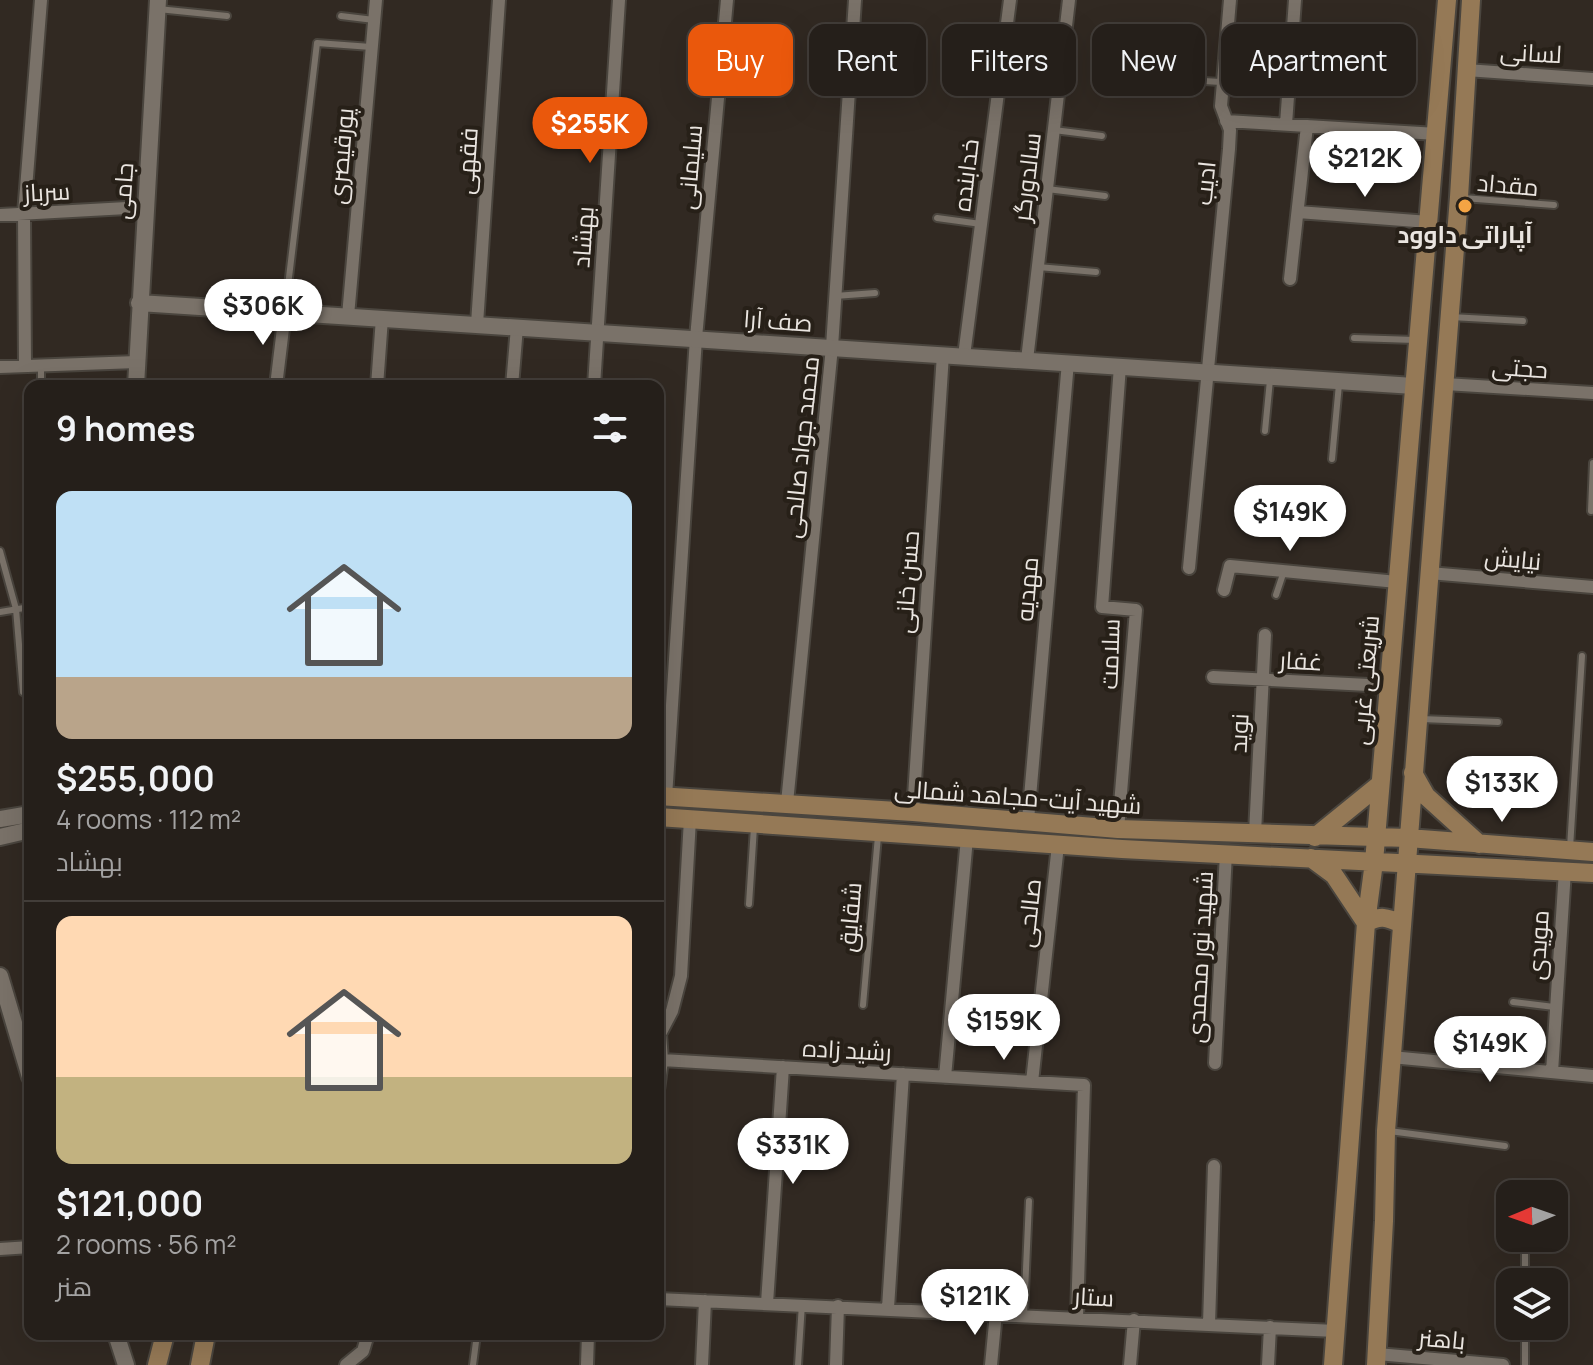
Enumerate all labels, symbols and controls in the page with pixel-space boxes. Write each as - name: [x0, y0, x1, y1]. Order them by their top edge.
- chip: Buy: [688, 24, 793, 96]
- chip: Rent: [809, 24, 926, 96]
- chip: Filters: [942, 24, 1076, 96]
- chip: New: [1092, 24, 1205, 96]
- chip: Apartment: [1221, 24, 1416, 96]
- street label: لسانی: [1499, 34, 1563, 70]
- pin: $255K: [534, 97, 646, 165]
- text: $255K: [550, 105, 630, 141]
- street label: پورقیصری: [319, 106, 362, 206]
- street label: سلیمانی: [669, 123, 709, 211]
- street label: فقهی: [447, 126, 485, 196]
- street label: سالدورگر: [1004, 131, 1048, 225]
- pin: $212K: [1309, 131, 1421, 199]
- street label: خدابنده: [944, 137, 986, 213]
- text: $212K: [1327, 139, 1403, 175]
- street label: ادیب: [1185, 159, 1223, 207]
- street label: جامی: [104, 161, 140, 221]
- street label: مقداد: [1476, 165, 1540, 203]
- street label: سرباز: [21, 173, 71, 209]
- marker: آپاراتی داوود: [1456, 197, 1474, 215]
- street label: بهشاد: [563, 205, 601, 269]
- place label: آپاراتی داوود: [1398, 217, 1533, 252]
- pin: $306K: [207, 279, 319, 347]
- text: $306K: [222, 287, 304, 323]
- street label: صف آرا: [742, 301, 814, 339]
- street label: حجتی: [1491, 349, 1549, 385]
- street label: محمد جواد صالحی: [774, 354, 826, 540]
- text: 9 homes: [56, 405, 195, 451]
- icon: filters: [588, 406, 632, 450]
- pin: $149K: [1234, 485, 1346, 553]
- text: $149K: [1252, 493, 1328, 529]
- street label: حسن خانی: [886, 529, 926, 635]
- street label: نیایش: [1483, 539, 1543, 577]
- icon: home: [272, 543, 416, 687]
- street label: مهدیه: [1007, 555, 1045, 623]
- street label: شریعتی غربی: [1342, 614, 1386, 746]
- street label: سلامت: [1091, 618, 1127, 690]
- street label: غفار: [1277, 642, 1323, 678]
- street label: نوید: [1220, 712, 1256, 754]
- text: $255,000: [56, 755, 215, 801]
- pin: $133K: [1446, 756, 1558, 824]
- text: $133K: [1465, 764, 1539, 800]
- street label: شهید آیت-مجاهد شمالی: [893, 771, 1143, 821]
- text: 4 rooms · 112 m²: [56, 801, 241, 837]
- text: بهشاد: [56, 843, 123, 879]
- street label: شهید نور محمدی: [1178, 870, 1220, 1044]
- street label: صالحی: [1008, 877, 1048, 949]
- street label: شقایق: [830, 881, 868, 953]
- street label: مویدی: [1518, 909, 1556, 981]
- icon: home: [272, 968, 416, 1112]
- pin: $159K: [948, 994, 1060, 1062]
- text: $159K: [966, 1002, 1042, 1038]
- pin: $149K: [1434, 1016, 1546, 1084]
- text: $149K: [1452, 1024, 1528, 1060]
- street label: رشید زاده: [802, 1030, 892, 1068]
- pin: $331K: [737, 1118, 849, 1186]
- text: $331K: [756, 1126, 830, 1162]
- text: $121,000: [56, 1180, 203, 1226]
- north arrow: [1496, 1180, 1568, 1252]
- map controls: [1496, 1180, 1568, 1340]
- text: 2 rooms · 56 m²: [56, 1226, 237, 1262]
- text: هنر: [56, 1268, 92, 1304]
- button: layers: [1496, 1268, 1568, 1340]
- pin: $121K: [919, 1269, 1031, 1337]
- text: $121K: [939, 1277, 1011, 1313]
- street label: ستار: [1071, 1278, 1115, 1314]
- street label: باهنر: [1415, 1319, 1467, 1356]

